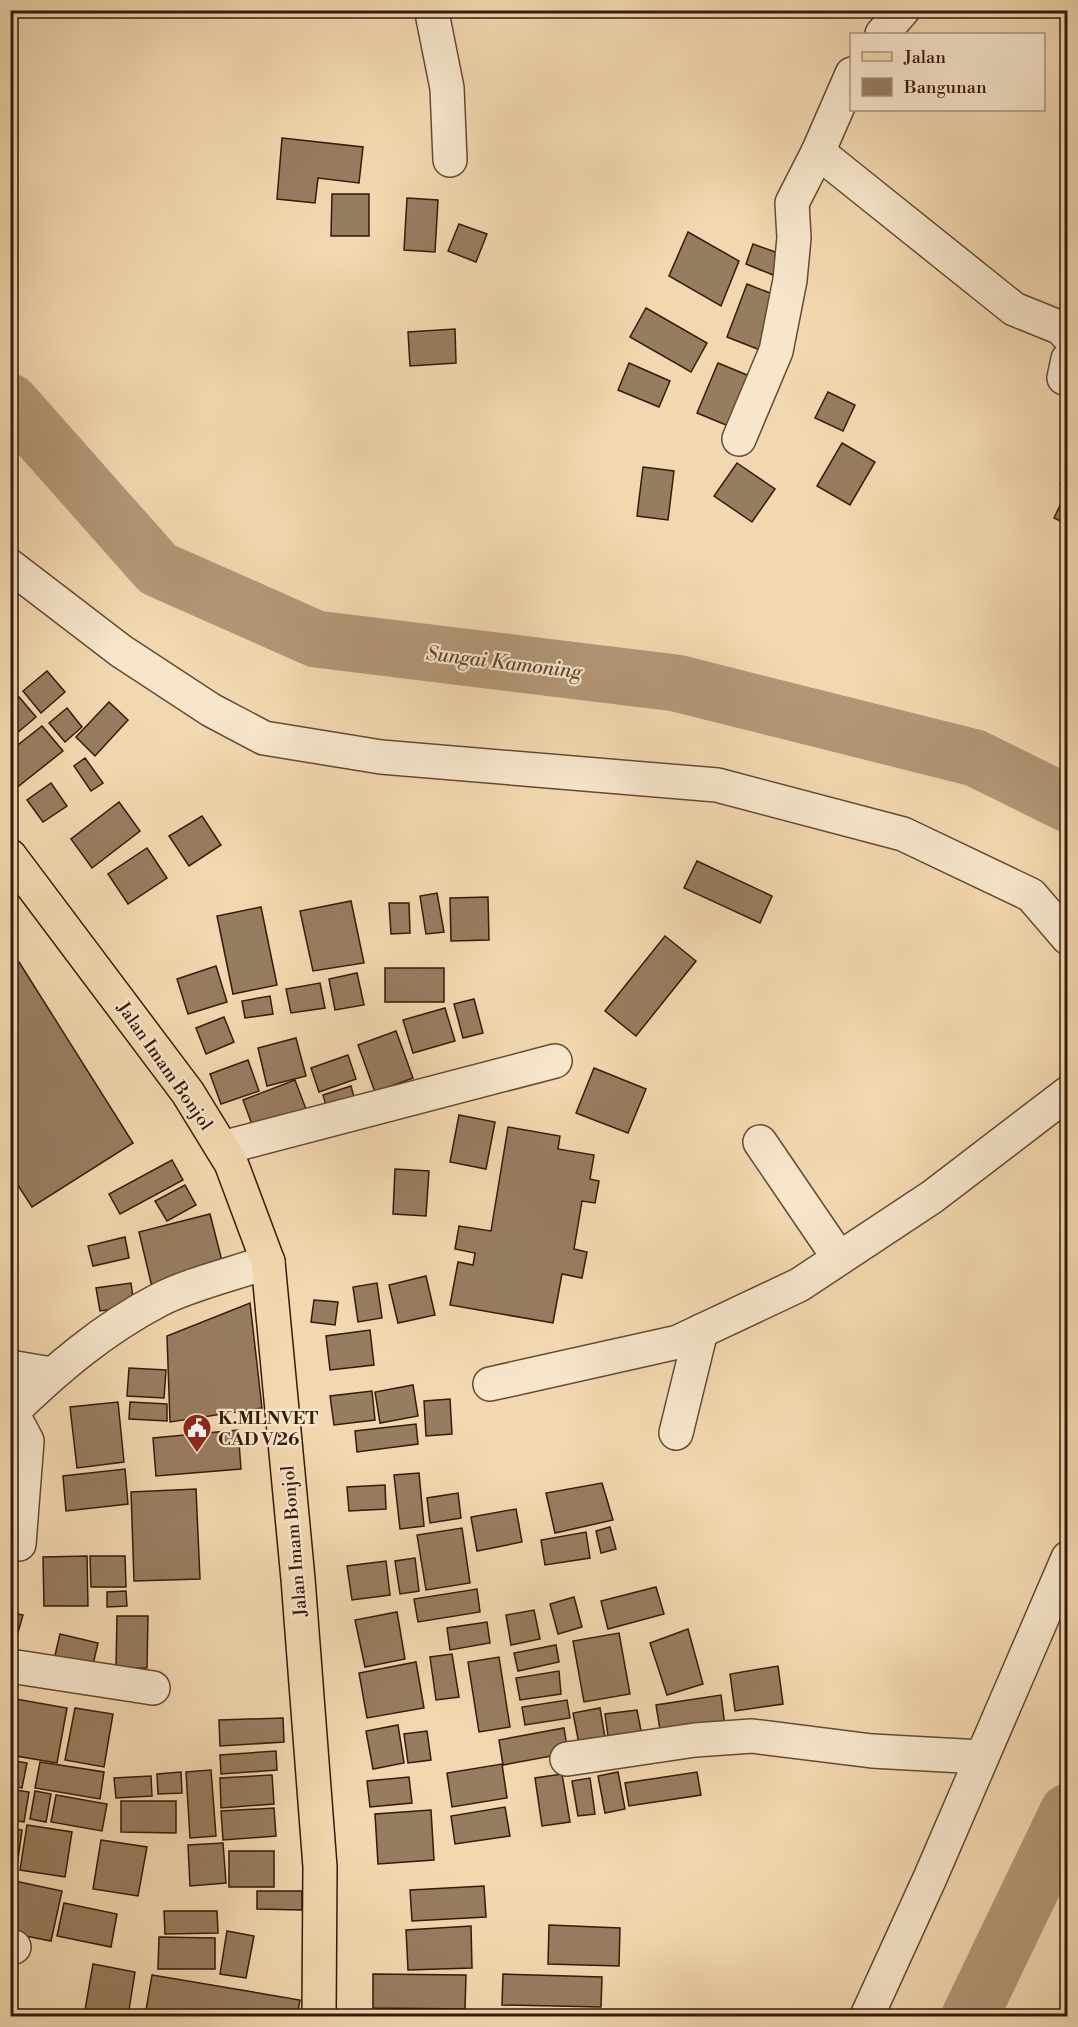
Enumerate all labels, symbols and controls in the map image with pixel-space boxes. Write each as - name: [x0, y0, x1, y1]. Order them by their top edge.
- legend: [850, 33, 1045, 111]
- text: Jalan: [903, 46, 946, 69]
- text: Bangunan: [903, 76, 987, 99]
- water label: Sungai Kamoning: [425, 642, 585, 686]
- street label: Jalan Imam Bonjol: [111, 997, 218, 1136]
- place label: K.MLNVET CAD V/26: [218, 1407, 318, 1451]
- public building icon: K.MLNVET CAD V/26: [181, 1412, 213, 1454]
- street label: Jalan Imam Bonjol: [276, 1464, 313, 1619]

